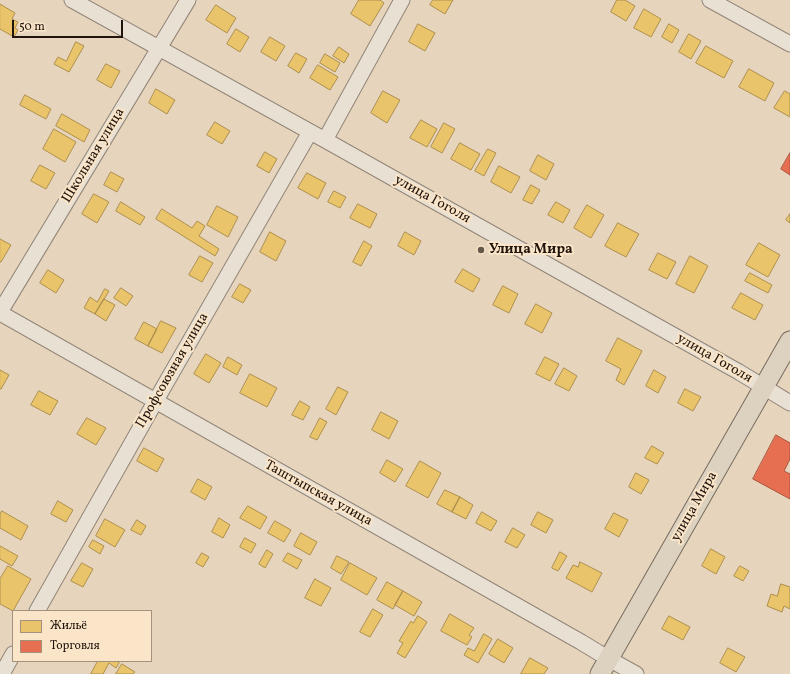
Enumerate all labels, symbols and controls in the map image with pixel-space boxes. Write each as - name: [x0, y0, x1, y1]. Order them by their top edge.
- scale bar: [14, 12, 125, 38]
- text: 50 m: [19, 19, 45, 35]
- street label: Школьная улица: [59, 105, 129, 207]
- street label: улица Гоголя: [391, 172, 473, 228]
- place label: Улица Мира: [489, 242, 573, 258]
- marker: Улица Мира: [476, 245, 486, 255]
- street label: Профсоюзная улица: [133, 310, 213, 432]
- street label: улица Гоголя: [673, 331, 755, 387]
- street label: Таштыпская улица: [261, 457, 375, 531]
- street label: улица Мира: [668, 469, 722, 545]
- legend: [12, 610, 152, 662]
- text: Жильё: [50, 618, 87, 634]
- text: Торговля: [50, 638, 100, 654]

